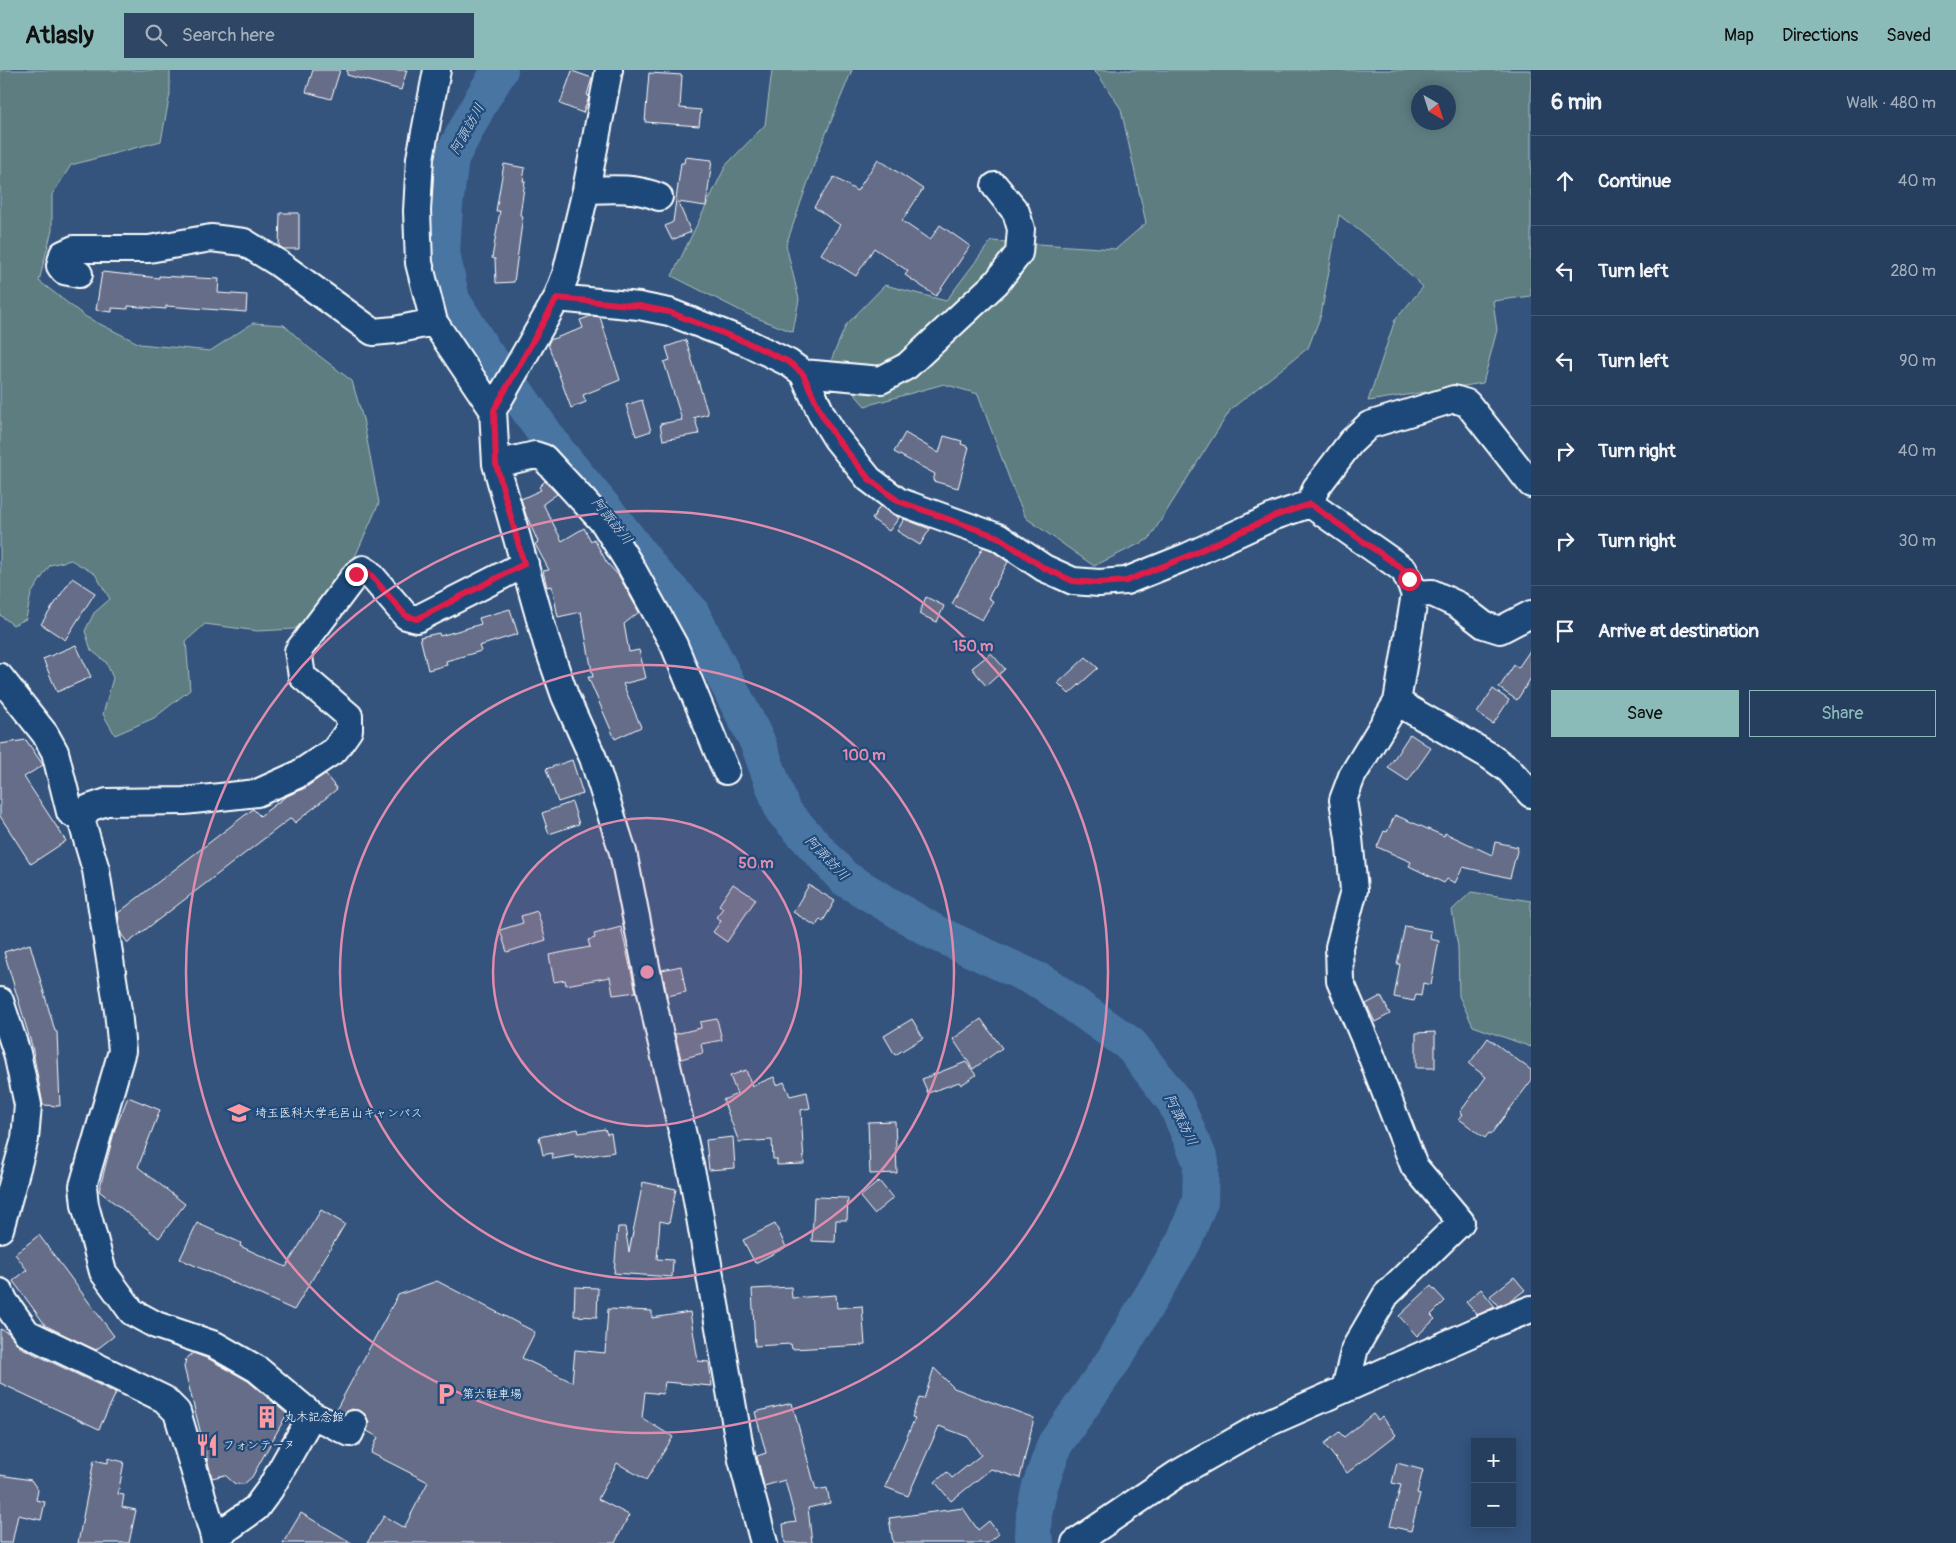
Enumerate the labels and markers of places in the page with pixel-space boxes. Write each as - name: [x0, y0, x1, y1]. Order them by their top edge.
- centre of rings: [638, 963, 656, 981]
- school or university icon: 埼玉医科大学毛呂山キャンパス: [226, 1100, 252, 1126]
- place label: 埼玉医科大学毛呂山キャンパス: [255, 1106, 423, 1121]
- parking icon: 第六駐車場: [433, 1381, 459, 1407]
- place label: 第六駐車場: [462, 1387, 522, 1402]
- building icon: 丸木記念館: [254, 1404, 280, 1430]
- place label: 丸木記念館: [284, 1410, 344, 1425]
- restaurant icon: フォンテーヌ: [194, 1432, 220, 1458]
- place label: フォンテーヌ: [223, 1438, 295, 1453]

